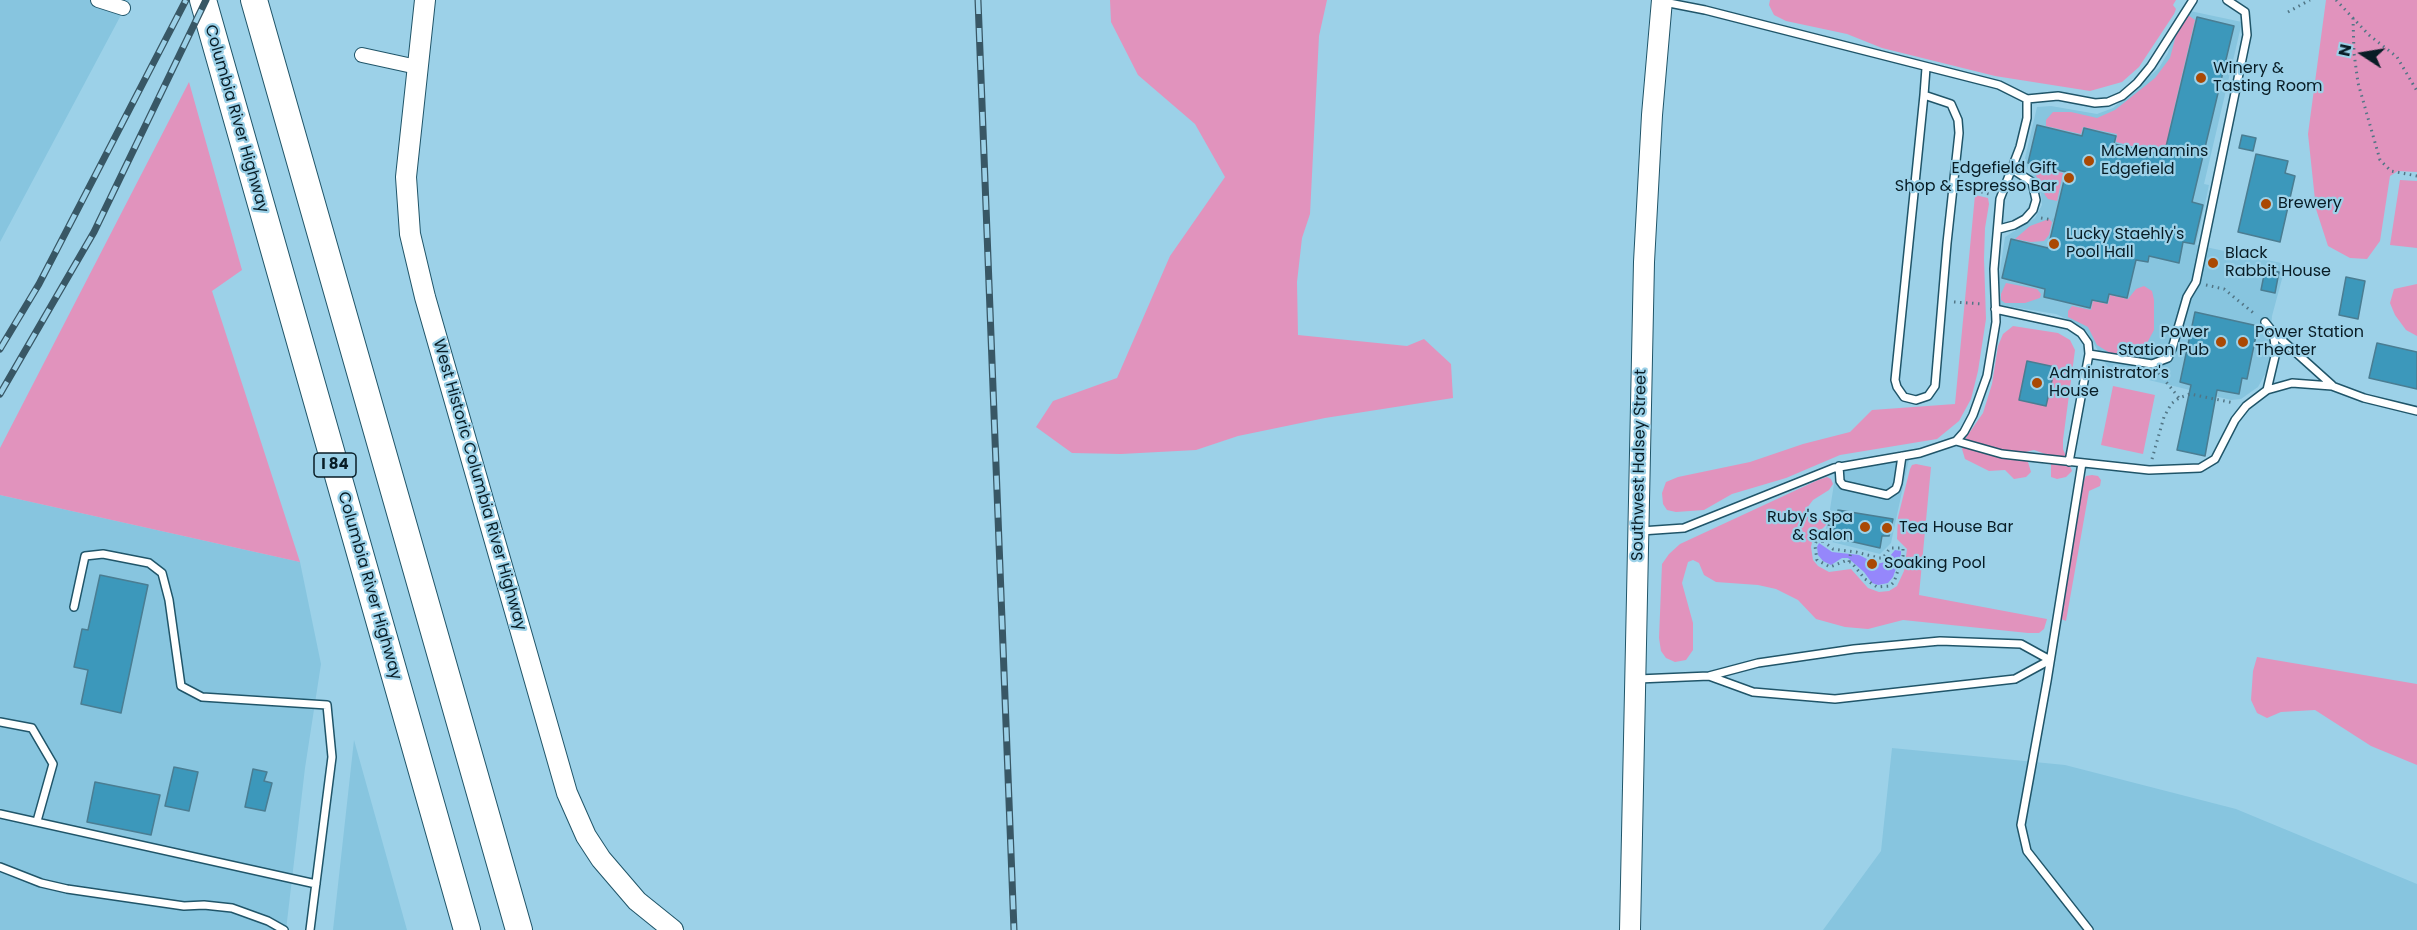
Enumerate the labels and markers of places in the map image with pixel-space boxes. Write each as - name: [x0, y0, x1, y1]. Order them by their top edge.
- place label: Winery & Tasting Room: [2213, 59, 2323, 97]
- marker: Winery & Tasting Room: [2194, 71, 2208, 85]
- place label: McMenamins Edgefield: [2101, 142, 2208, 180]
- marker: McMenamins Edgefield: [2082, 154, 2096, 168]
- place label: Edgefield Gift Shop & Espresso Bar: [1895, 159, 2057, 197]
- marker: Edgefield Gift Shop & Espresso Bar: [2062, 171, 2076, 185]
- place label: Brewery: [2278, 194, 2342, 214]
- marker: Brewery: [2259, 197, 2273, 211]
- place label: Lucky Staehly's Pool Hall: [2066, 225, 2184, 263]
- marker: Lucky Staehly's Pool Hall: [2047, 237, 2061, 251]
- place label: Black Rabbit House: [2225, 244, 2331, 282]
- marker: Black Rabbit House: [2206, 256, 2220, 270]
- place label: Power Station Pub: [2118, 323, 2209, 361]
- place label: Power Station Theater: [2255, 323, 2364, 361]
- marker: Power Station Pub: [2214, 335, 2228, 349]
- marker: Power Station Theater: [2236, 335, 2250, 349]
- place label: Administrator's House: [2049, 364, 2169, 402]
- marker: Administrator's House: [2030, 376, 2044, 390]
- place label: Ruby's Spa & Salon: [1767, 508, 1853, 546]
- place label: Tea House Bar: [1899, 518, 2013, 538]
- marker: Ruby's Spa & Salon: [1858, 520, 1872, 534]
- marker: Tea House Bar: [1880, 521, 1894, 535]
- place label: Soaking Pool: [1884, 554, 1986, 574]
- marker: Soaking Pool: [1865, 557, 1879, 571]

